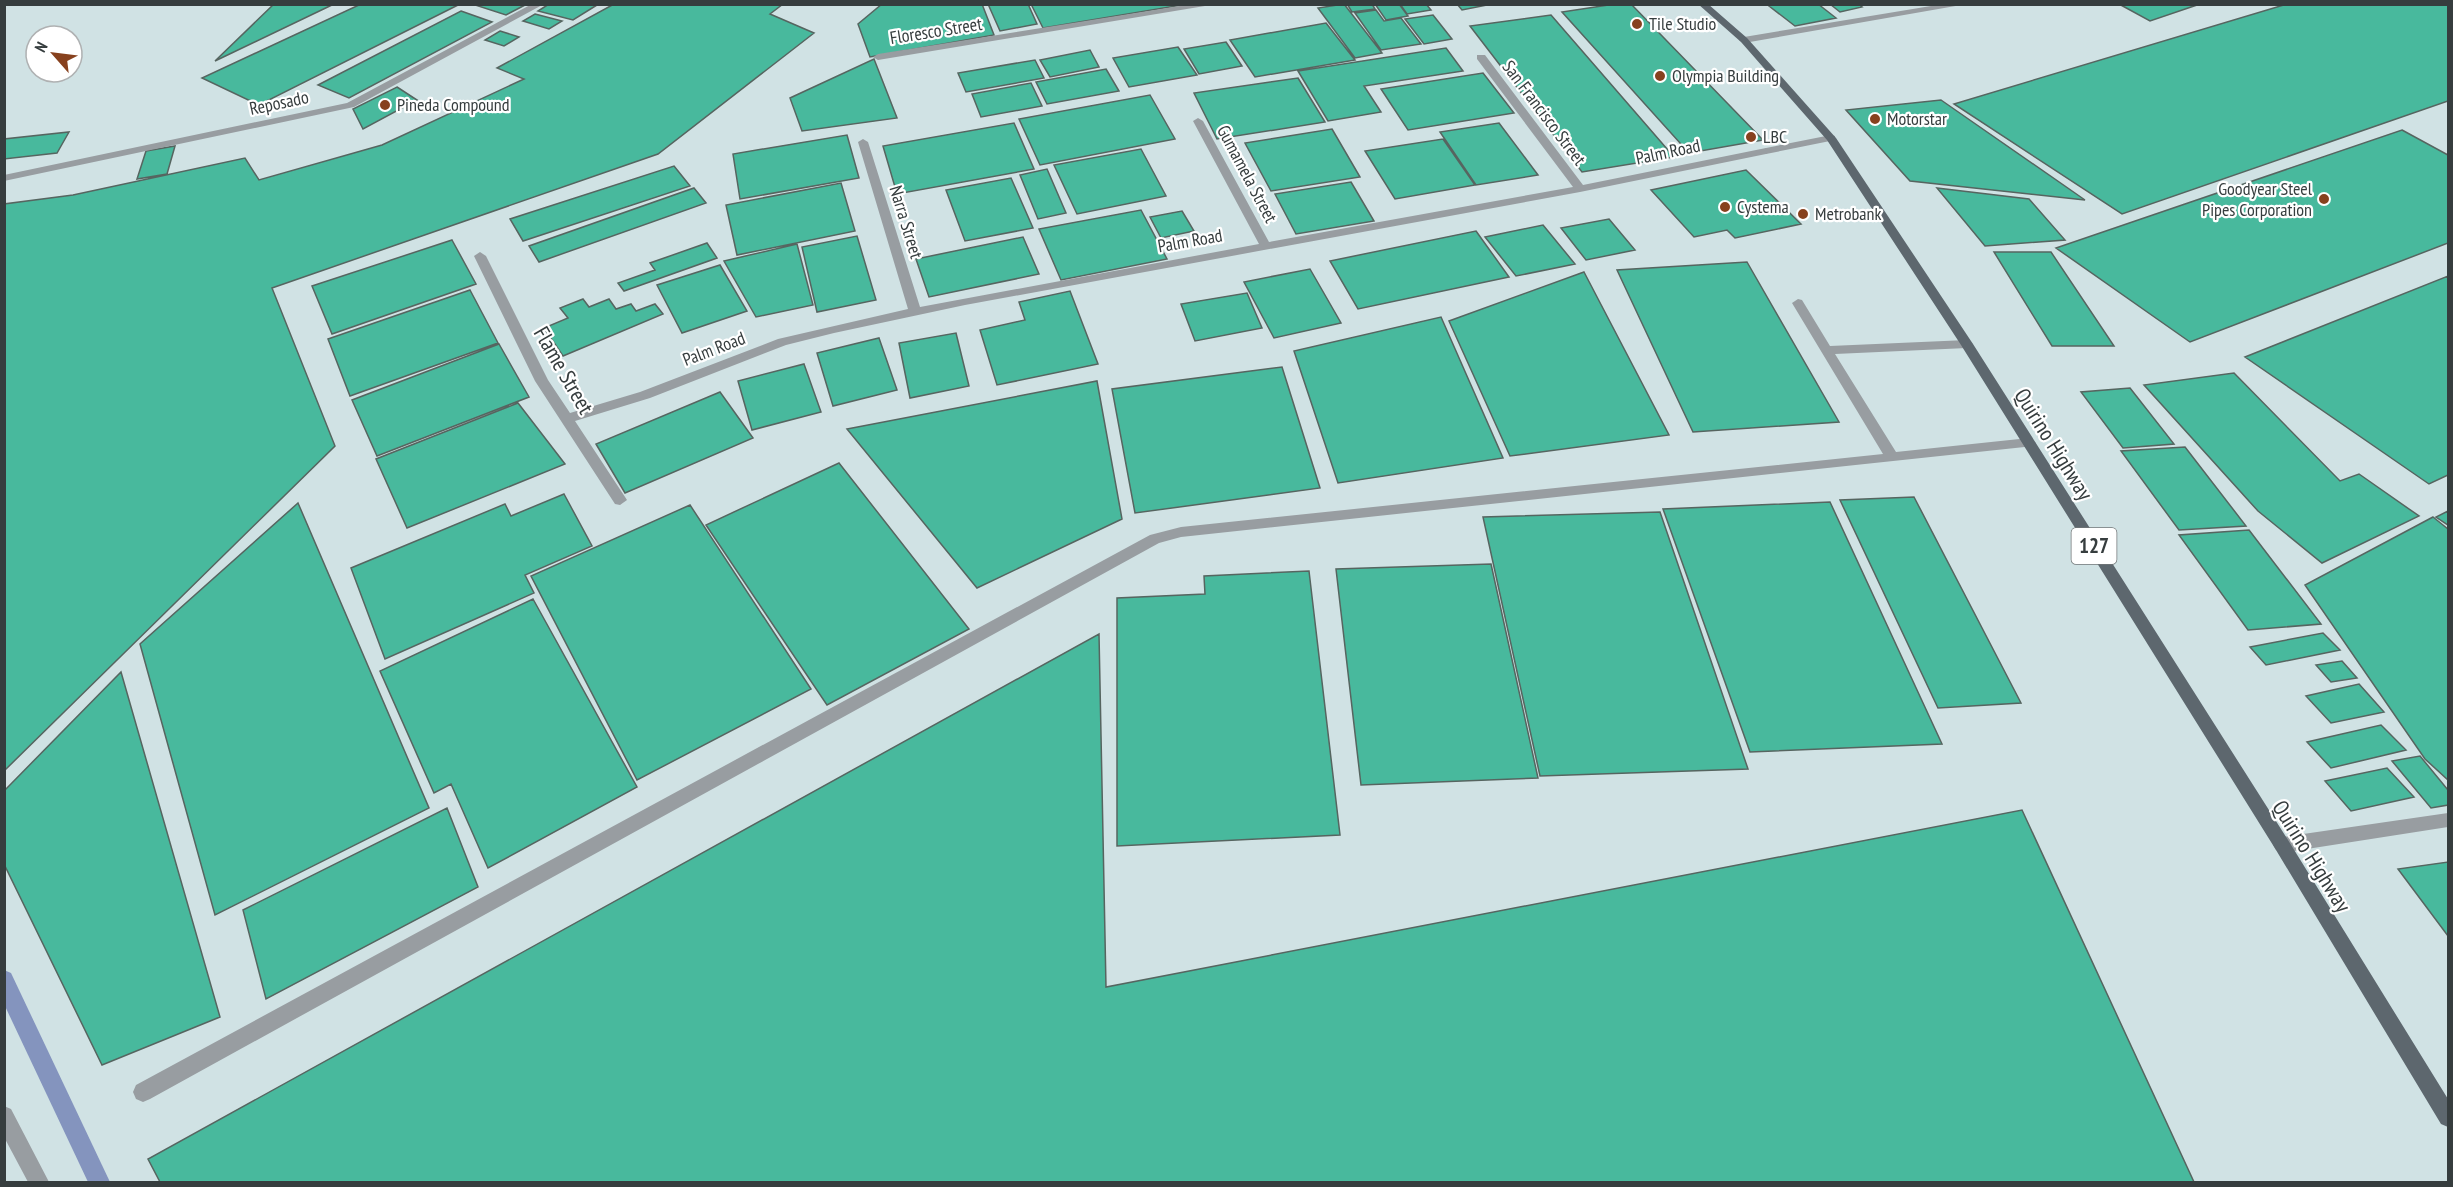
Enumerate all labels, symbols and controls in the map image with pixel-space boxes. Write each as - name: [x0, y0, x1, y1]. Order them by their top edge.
- street label: Floresco Street: [888, 12, 984, 49]
- place label: Tile Studio: [1649, 12, 1717, 35]
- marker: Tile Studio: [1630, 17, 1644, 31]
- north arrow: [24, 24, 84, 84]
- text: N: [30, 38, 52, 55]
- street label: San Francisco Street: [1497, 56, 1591, 170]
- place label: Olympia Building: [1672, 64, 1779, 87]
- marker: Olympia Building: [1653, 69, 1667, 83]
- street label: Reposado: [247, 85, 311, 120]
- place label: Pineda Compound: [397, 93, 510, 116]
- marker: Pineda Compound: [378, 98, 392, 112]
- place label: Motorstar: [1887, 107, 1947, 130]
- marker: Motorstar: [1868, 112, 1882, 126]
- street label: Gumamela Street: [1212, 121, 1283, 227]
- place label: LBC: [1763, 125, 1787, 148]
- marker: LBC: [1744, 130, 1758, 144]
- street label: Palm Road: [1634, 133, 1702, 170]
- place label: Goodyear Steel Pipes Corporation: [2202, 177, 2313, 221]
- street label: Narra Street: [885, 183, 928, 261]
- marker: Goodyear Steel Pipes Corporation: [2317, 192, 2331, 206]
- place label: Cystema: [1737, 195, 1789, 218]
- marker: Cystema: [1718, 200, 1732, 214]
- place label: Metrobank: [1815, 202, 1881, 225]
- marker: Metrobank: [1796, 207, 1810, 221]
- street label: Palm Road: [1156, 224, 1224, 258]
- street label: Flame Street: [528, 321, 600, 419]
- street label: Palm Road: [679, 326, 748, 371]
- street label: Quirino Highway: [2009, 383, 2100, 506]
- road number: 127: [2072, 528, 2116, 564]
- street label: Quirino Highway: [2267, 795, 2358, 918]

